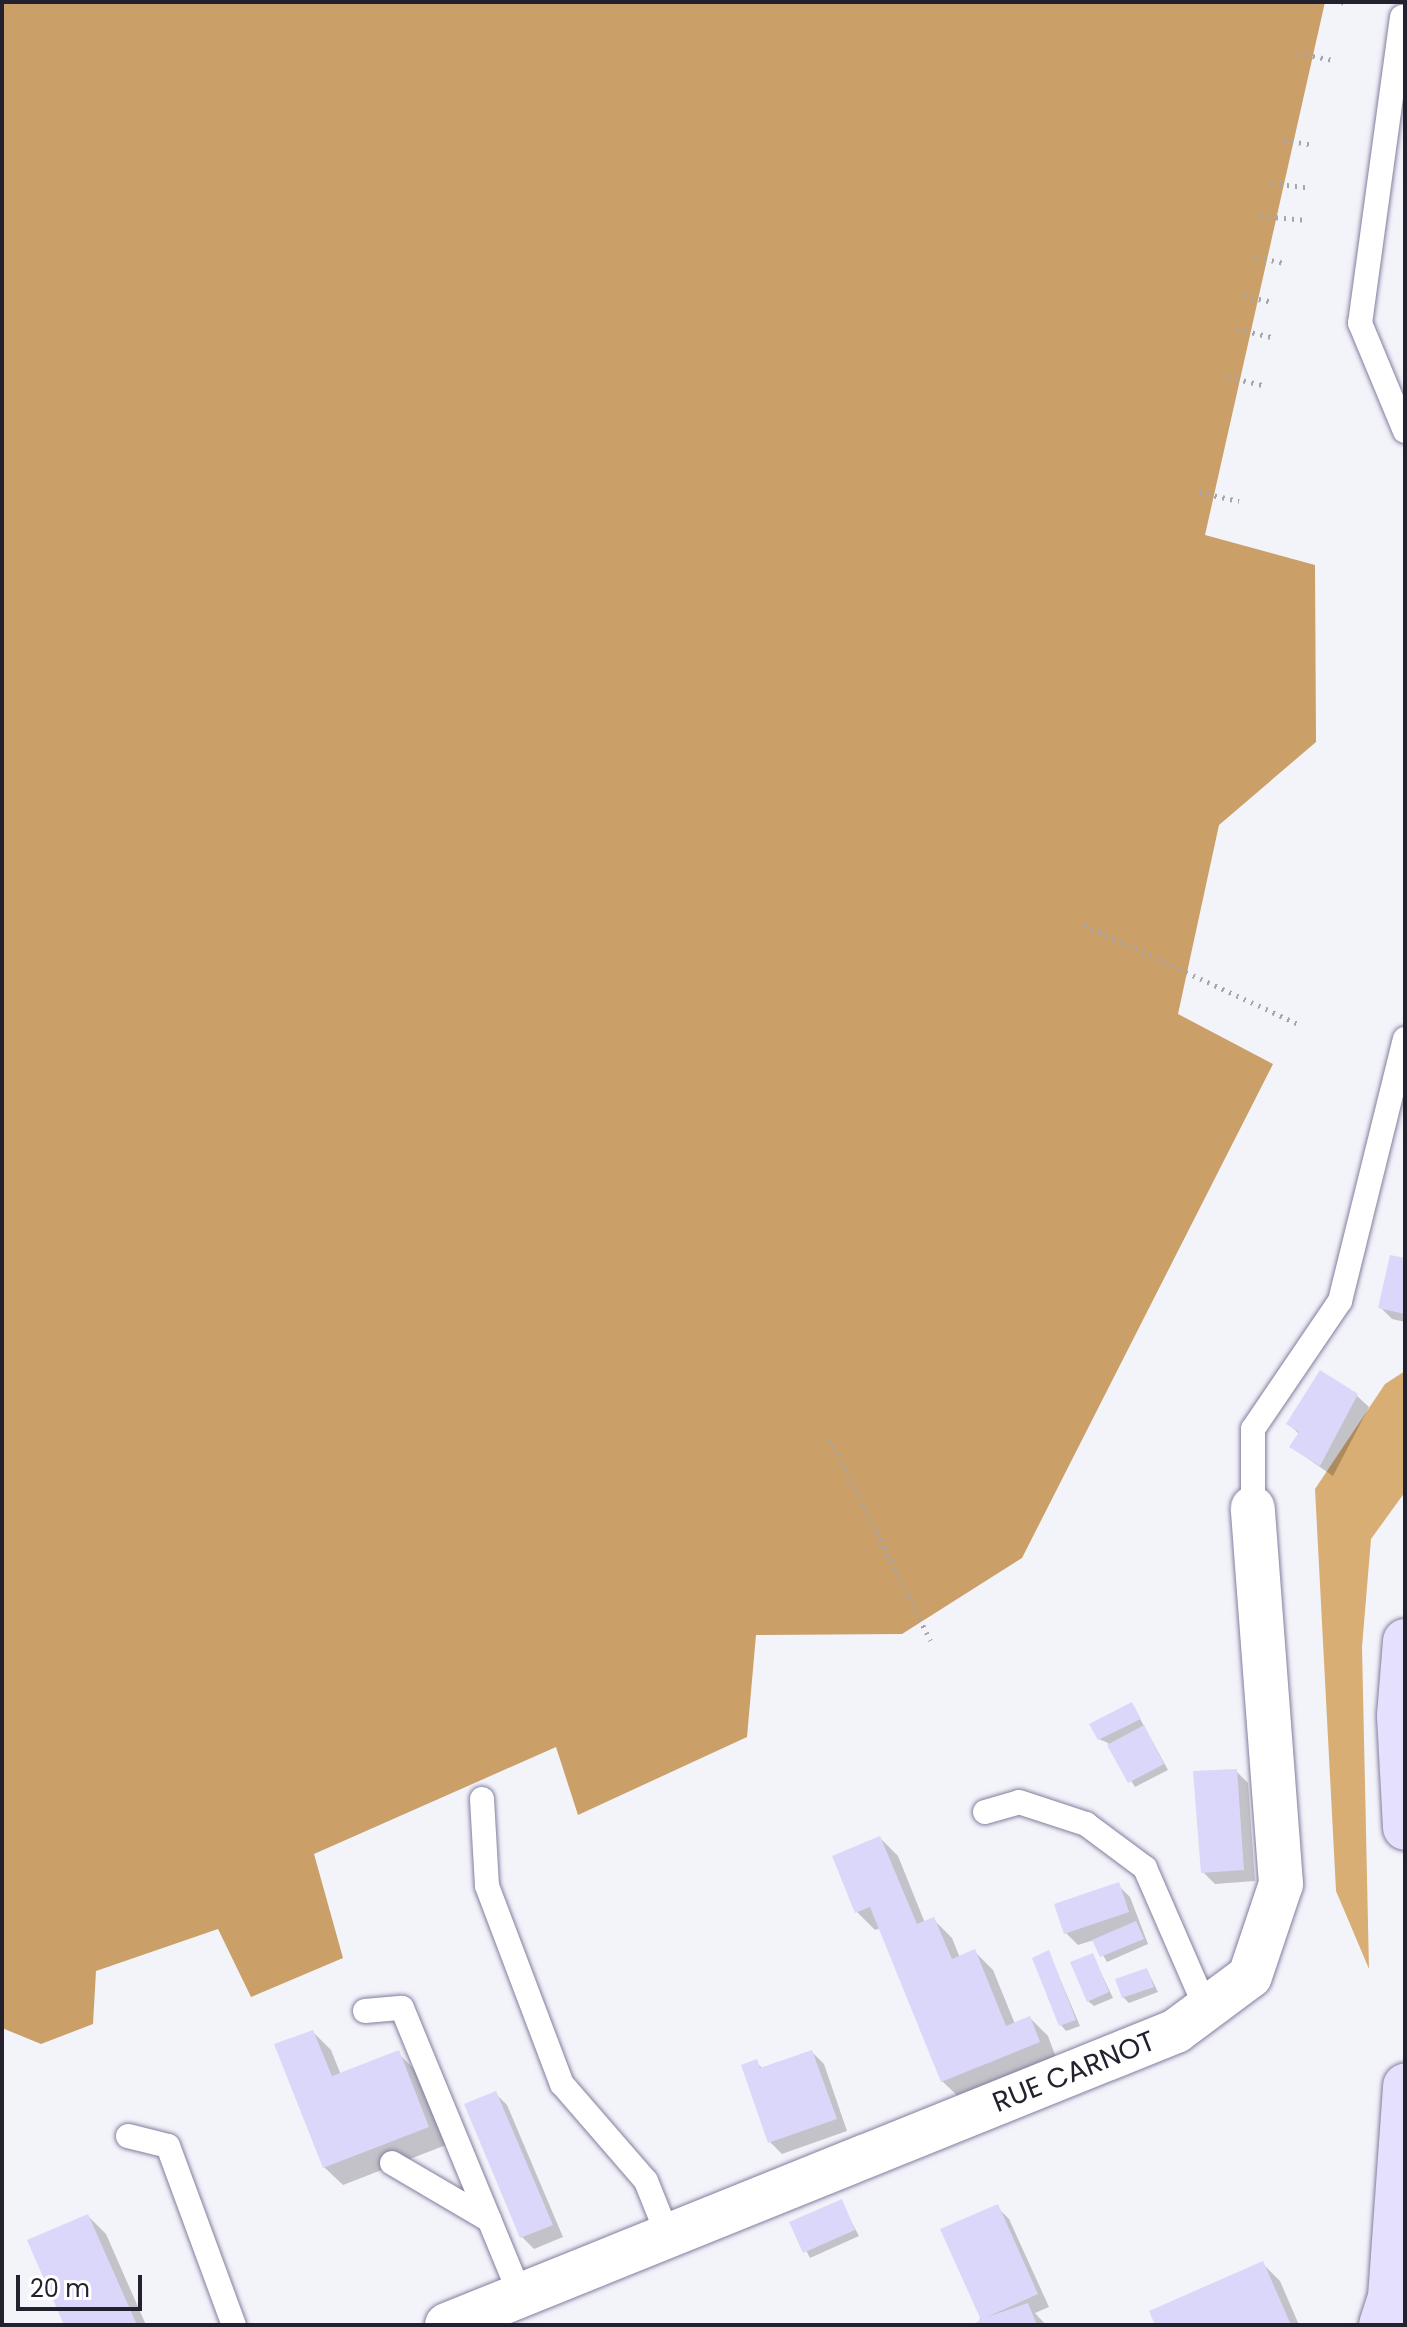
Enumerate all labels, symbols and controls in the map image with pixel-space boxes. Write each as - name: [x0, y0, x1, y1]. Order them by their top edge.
- street label: RUE CARNOT: [988, 2024, 1160, 2120]
- scale bar: [20, 2259, 146, 2309]
- text: 20 m: [30, 2272, 90, 2305]

